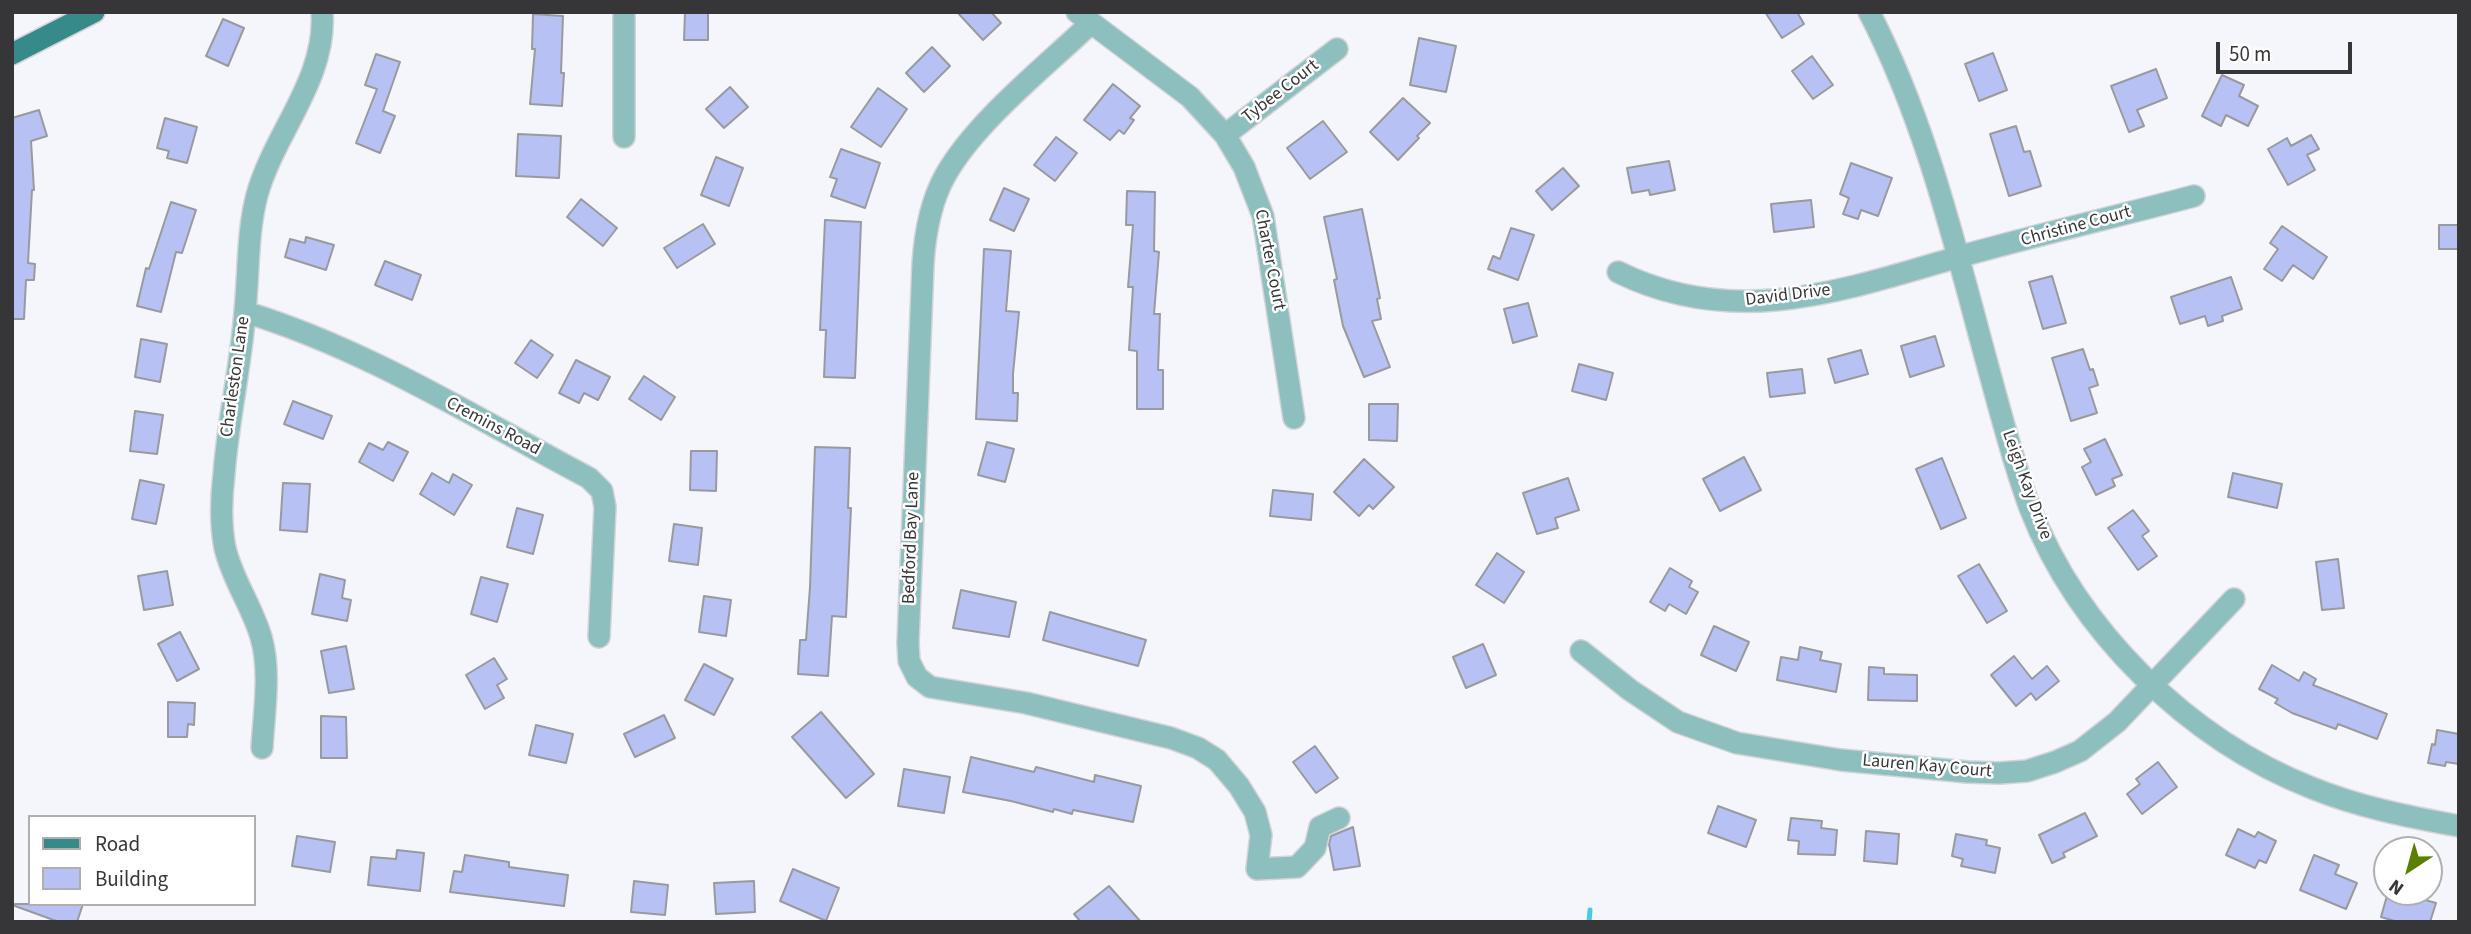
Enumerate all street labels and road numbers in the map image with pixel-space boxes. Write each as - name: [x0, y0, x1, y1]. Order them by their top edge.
- street label: Tybee Court: [1238, 55, 1324, 129]
- street label: Christine Court: [2019, 202, 2133, 252]
- street label: Charter Court: [1249, 208, 1289, 312]
- street label: David Drive: [1744, 280, 1832, 312]
- street label: Charleston Lane: [217, 315, 255, 439]
- street label: Cremins Road: [442, 393, 544, 461]
- street label: Leigh Kay Drive: [1996, 427, 2056, 543]
- street label: Bedford Bay Lane: [899, 472, 925, 604]
- street label: Lauren Kay Court: [1861, 751, 1993, 783]

